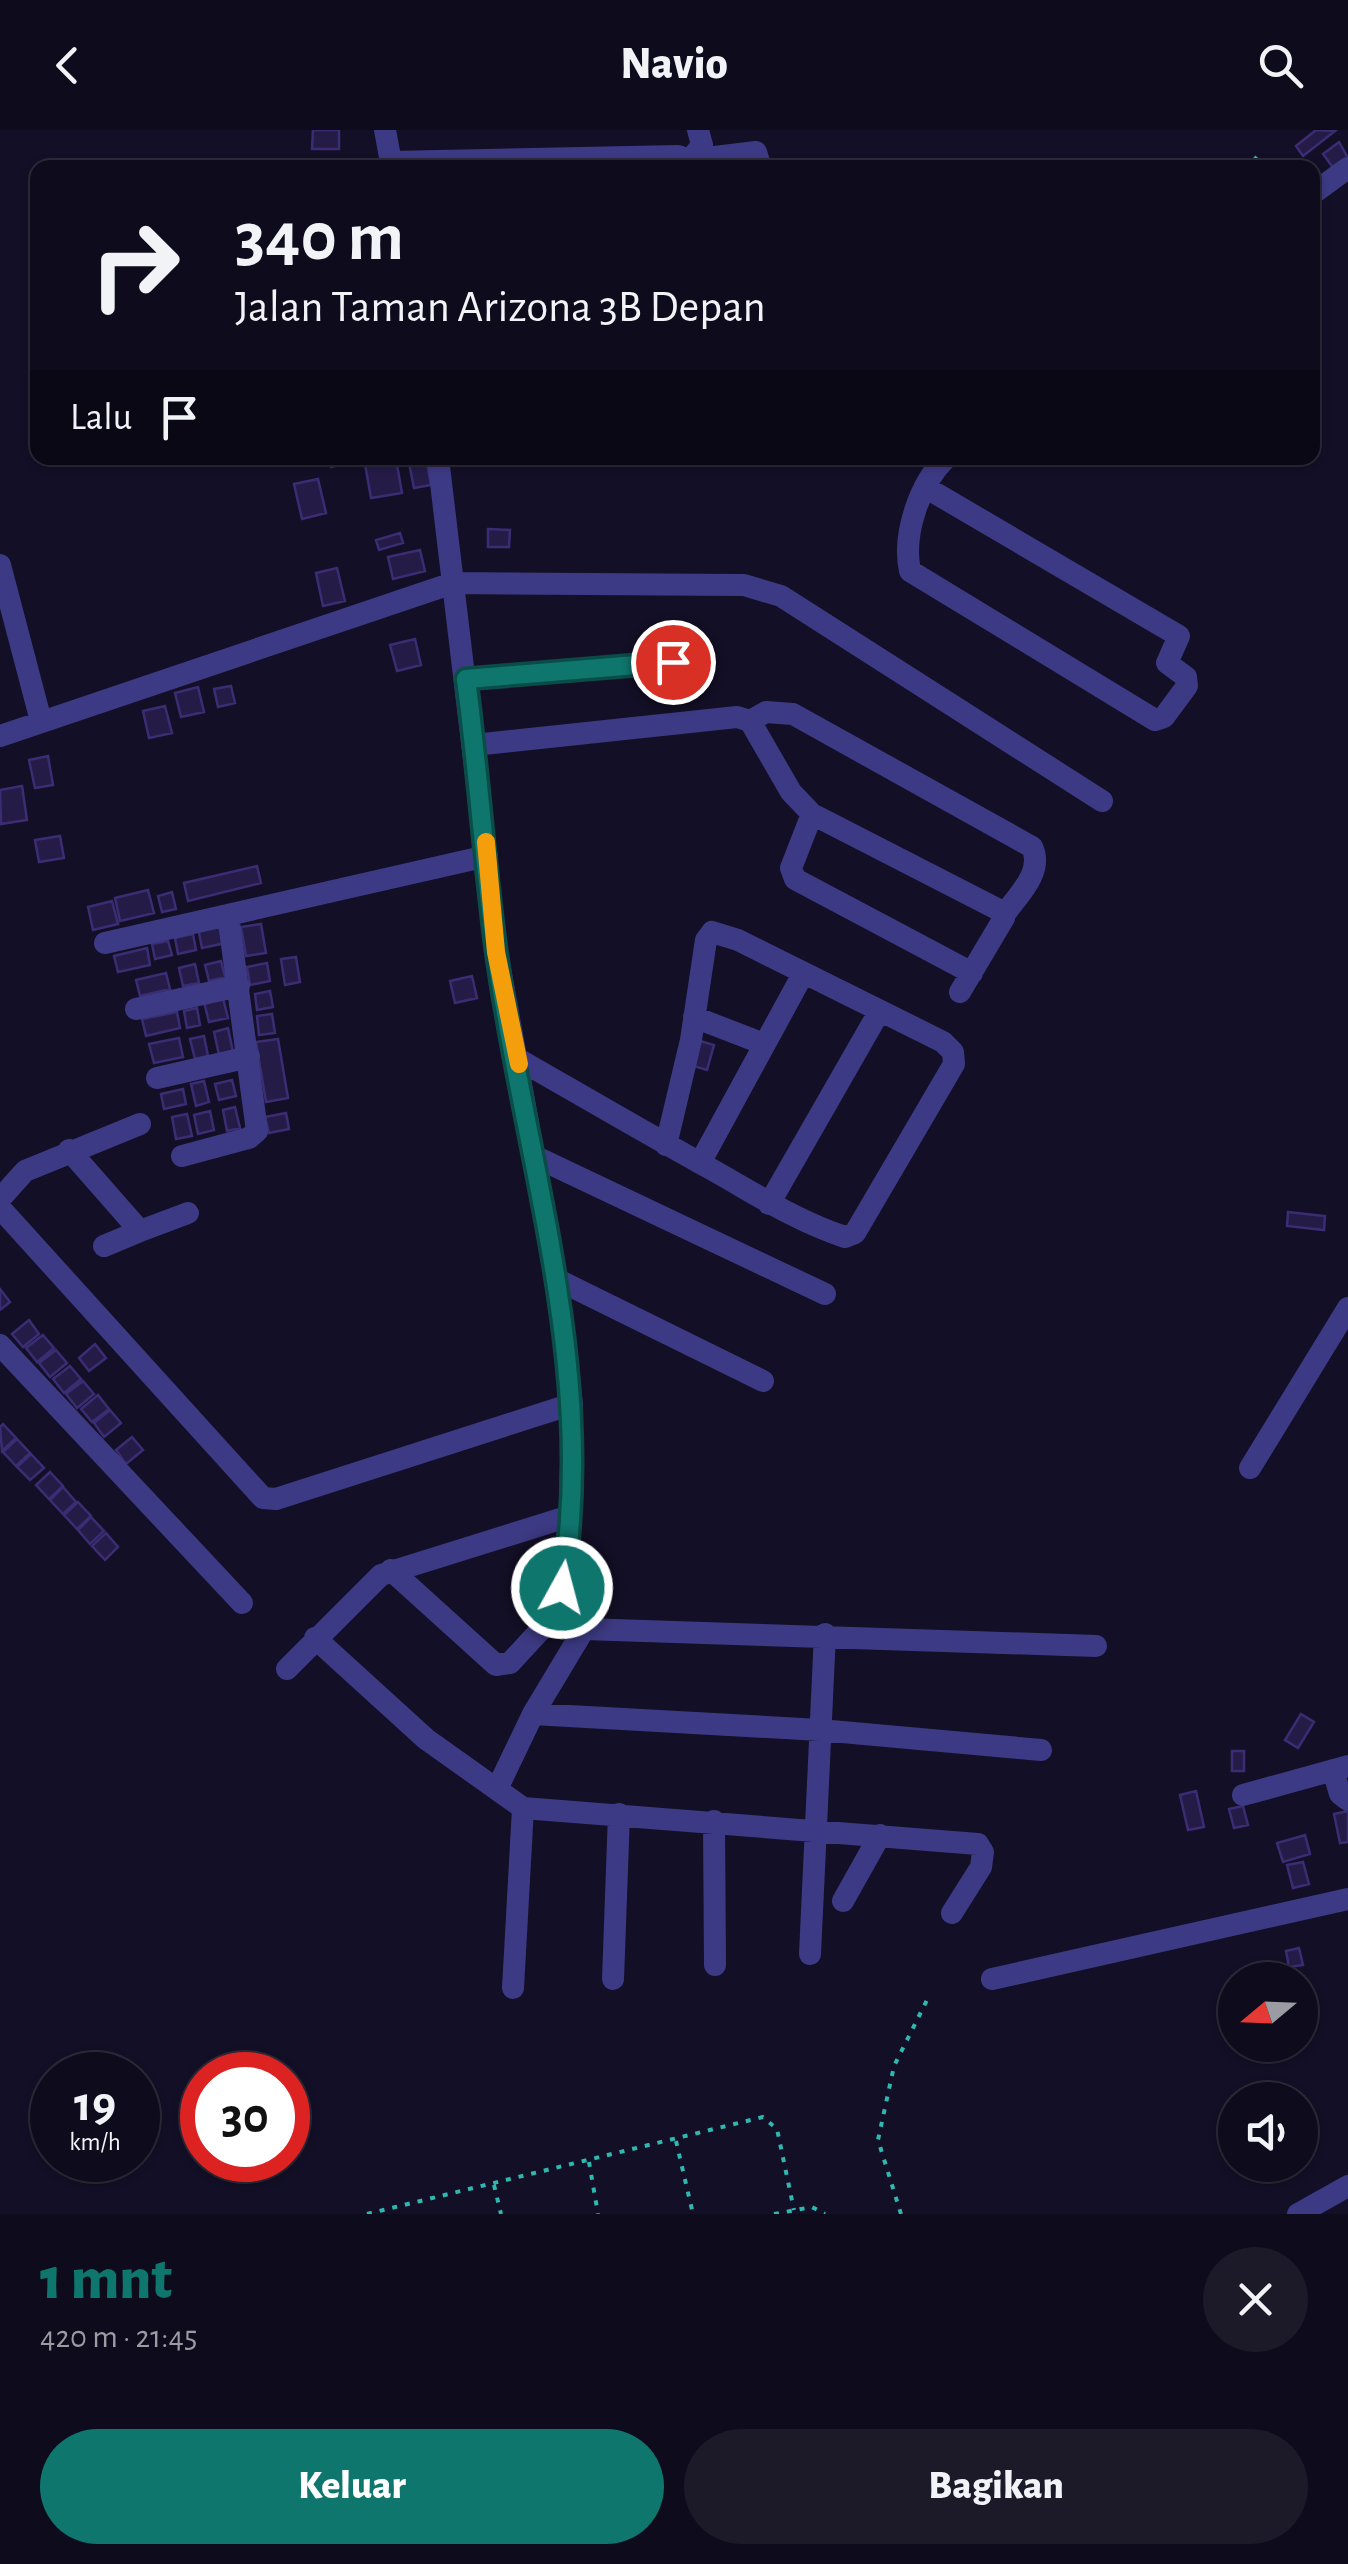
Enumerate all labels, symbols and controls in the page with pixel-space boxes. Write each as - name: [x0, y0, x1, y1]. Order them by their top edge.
- icon: back: [40, 38, 95, 93]
- icon: search: [1253, 38, 1308, 93]
- text: Navio: [620, 42, 728, 87]
- icon: right: [70, 200, 200, 330]
- text: 340 m: [235, 203, 404, 273]
- text: Jalan Taman Arizona 3B Depan: [235, 285, 766, 330]
- icon: arrive: [152, 390, 207, 445]
- text: Lalu: [70, 399, 132, 437]
- pin: [631, 620, 716, 705]
- icon: arrive: [646, 635, 701, 690]
- position arrow: [510, 1536, 614, 1640]
- north arrow: [1218, 1962, 1318, 2062]
- map controls: [1218, 1962, 1318, 2182]
- speed limit sign: 30: [180, 2052, 310, 2182]
- text: 19: [74, 2080, 116, 2130]
- button: sound: [1218, 2082, 1318, 2182]
- text: km/h: [69, 2130, 121, 2155]
- button: close: [1203, 2247, 1308, 2352]
- text: 1 mnt: [40, 2250, 172, 2310]
- text: 420 m · 21:45: [40, 2321, 197, 2353]
- button: Keluar: [40, 2429, 664, 2544]
- button: Bagikan: [684, 2429, 1308, 2544]

